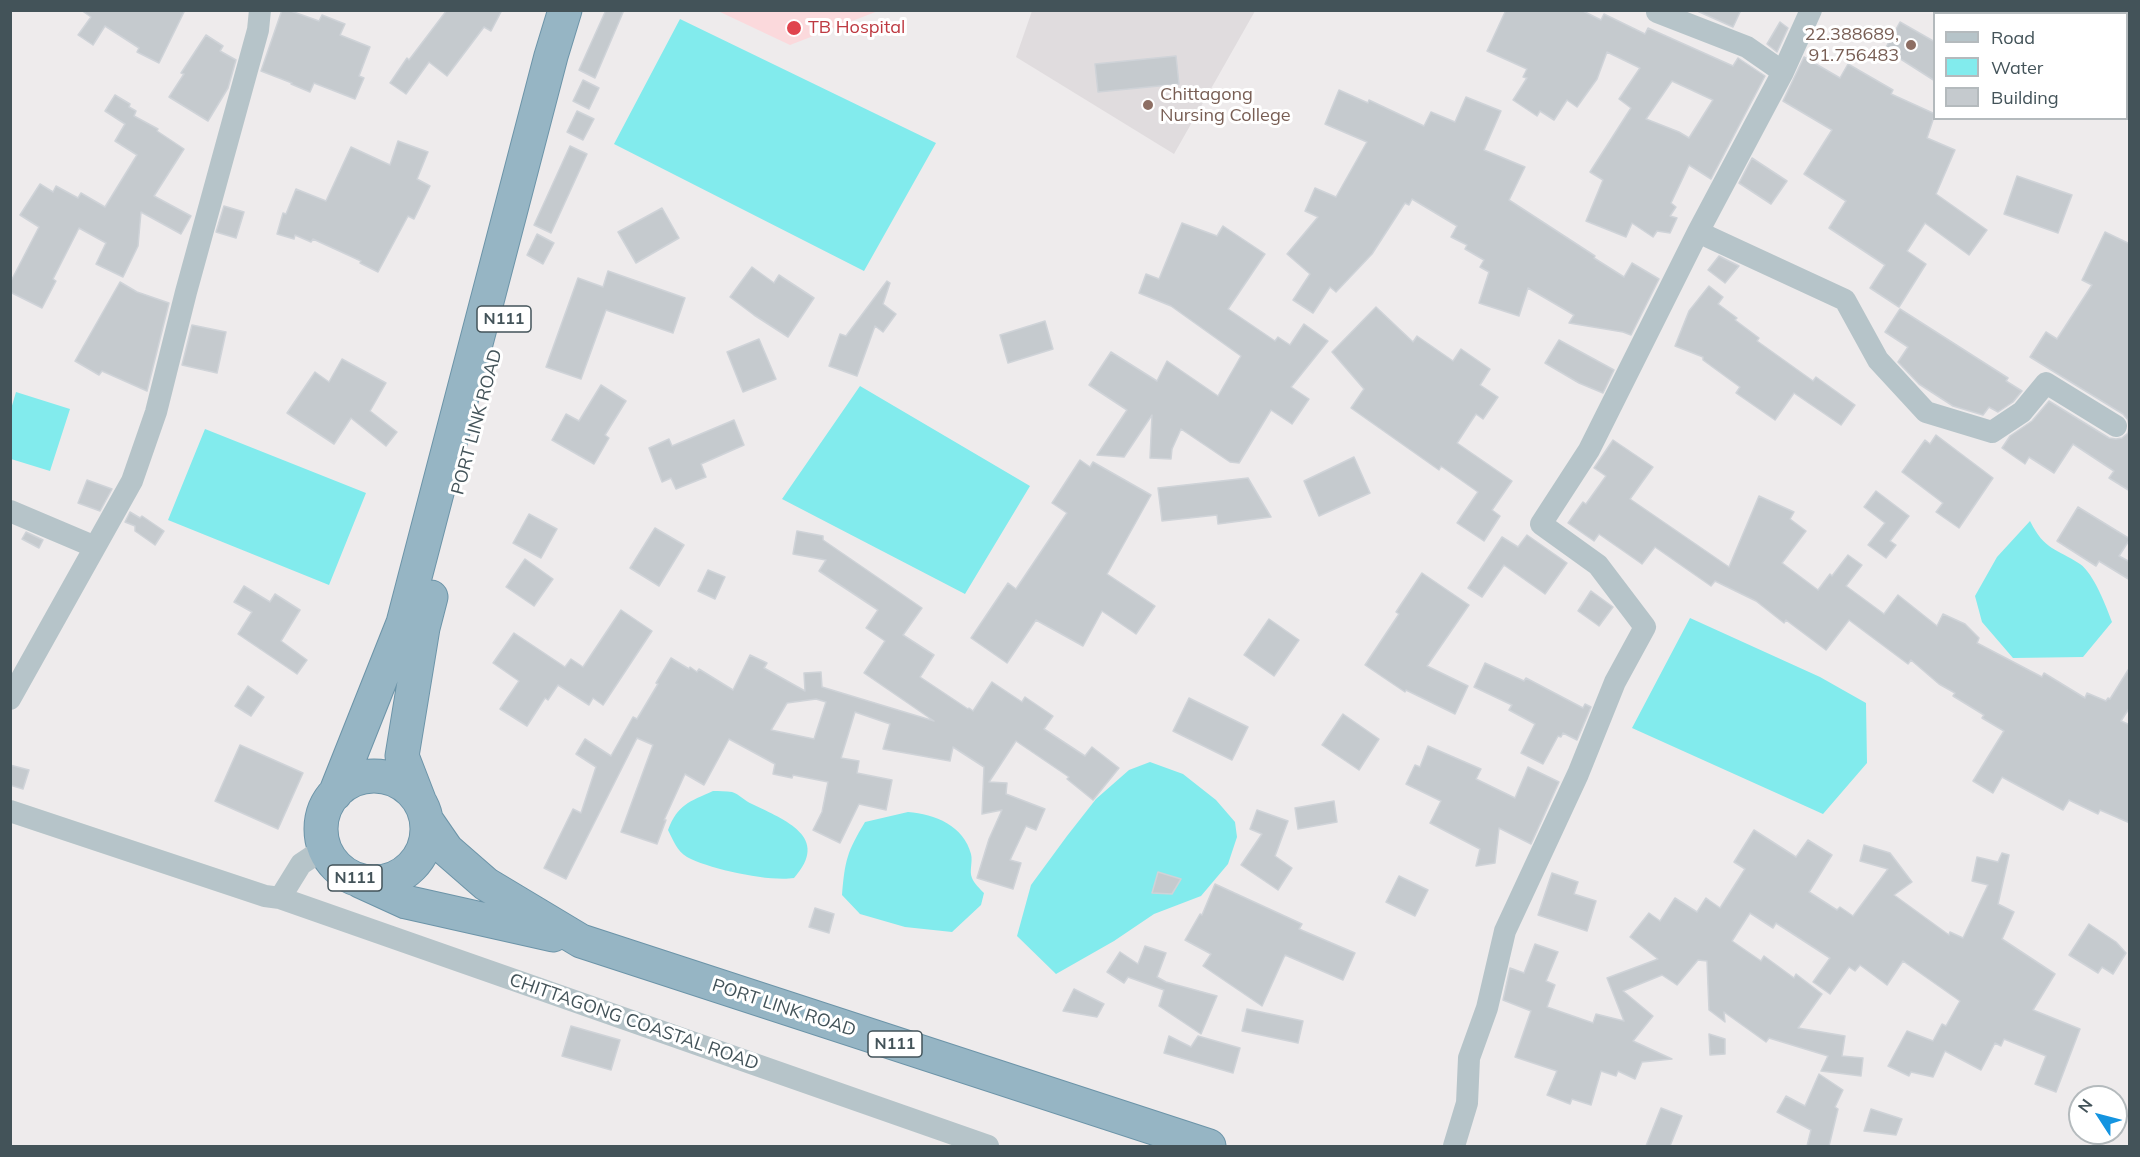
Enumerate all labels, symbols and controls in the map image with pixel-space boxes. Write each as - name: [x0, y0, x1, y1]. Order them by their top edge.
- legend: [1933, 12, 2128, 120]
- place label: TB Hospital: [808, 17, 905, 39]
- marker: TB Hospital: [785, 19, 803, 37]
- place label: 22.388689, 91.756483: [1804, 24, 1899, 66]
- text: Road: [1991, 26, 2035, 49]
- marker: 22.388689, 91.756483: [1904, 38, 1918, 52]
- text: Water: [1991, 56, 2043, 79]
- place label: Chittagong Nursing College: [1160, 84, 1291, 127]
- text: Building: [1991, 86, 2059, 109]
- marker: Chittagong Nursing College: [1141, 98, 1155, 112]
- road number: N111: [477, 306, 531, 332]
- street label: PORT LINK ROAD: [447, 347, 507, 497]
- road number: N111: [328, 865, 382, 891]
- street label: CHITTAGONG COASTAL ROAD: [506, 969, 762, 1075]
- street label: PORT LINK ROAD: [709, 975, 859, 1041]
- road number: N111: [868, 1031, 922, 1057]
- north arrow: [2068, 1085, 2128, 1145]
- text: N: [2073, 1095, 2097, 1116]

